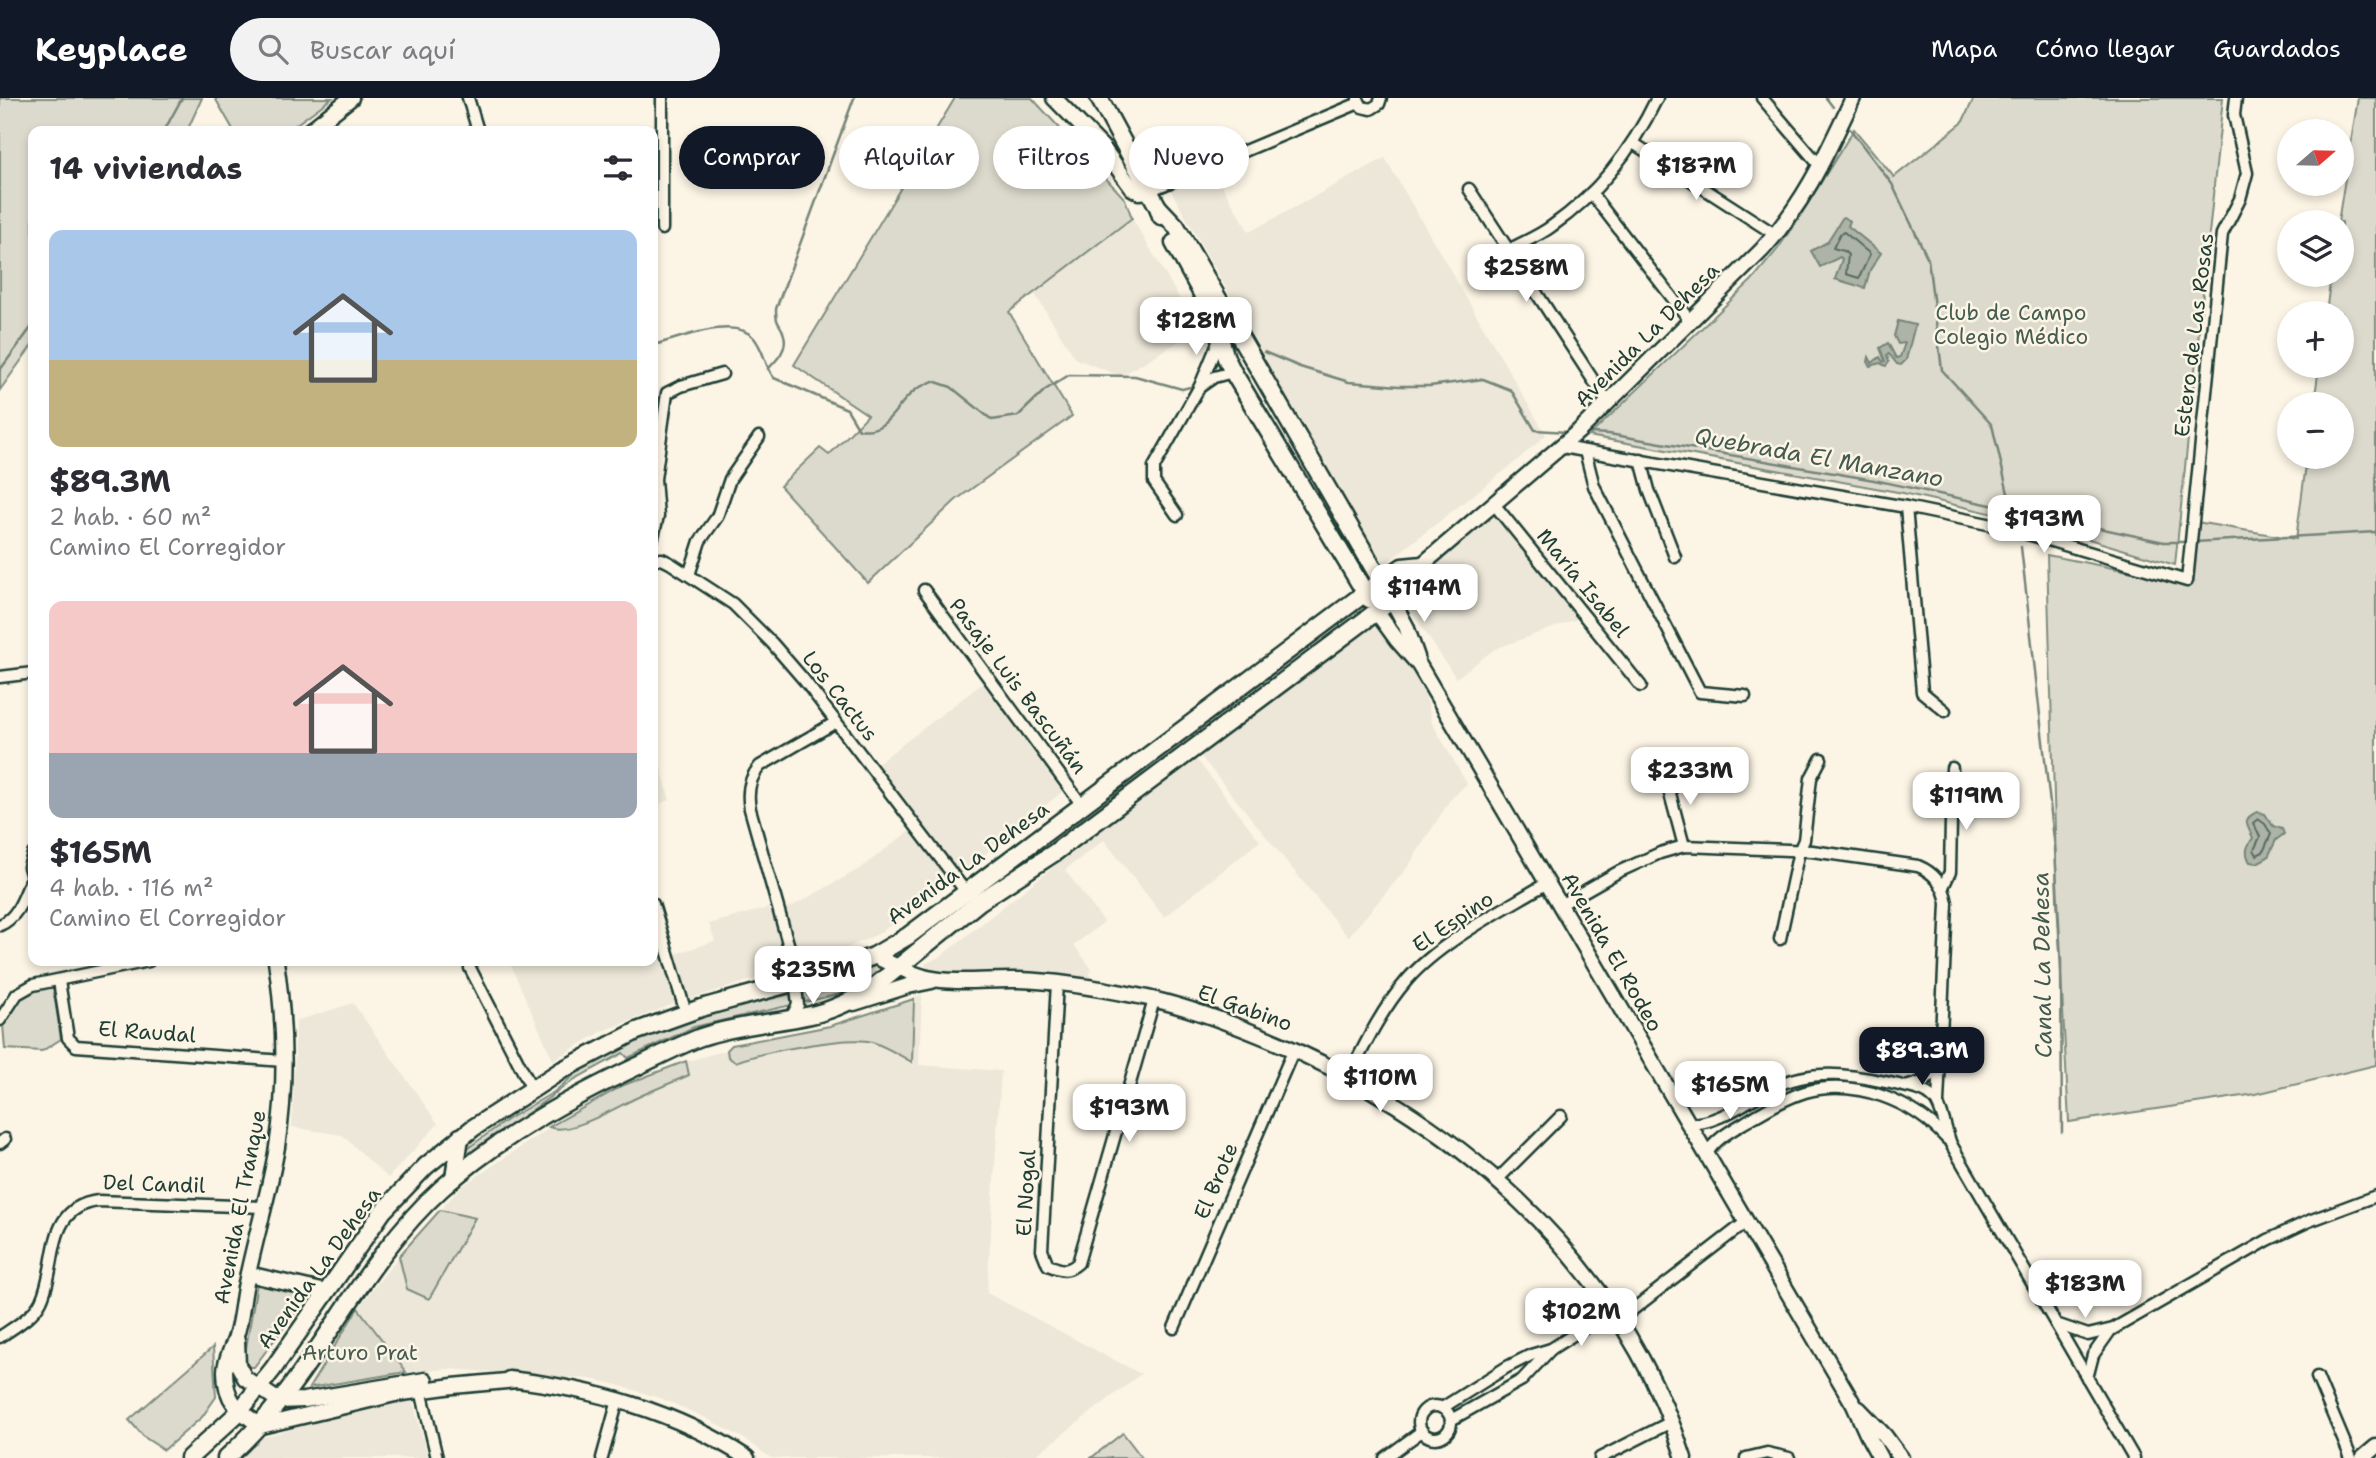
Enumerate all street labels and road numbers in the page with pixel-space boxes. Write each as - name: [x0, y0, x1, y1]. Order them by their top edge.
- street label: Estero de Las Rosas: [2168, 231, 2220, 439]
- street label: Avenida La Dehesa: [1569, 257, 1725, 413]
- street label: María Isabel: [1530, 523, 1636, 644]
- street label: Pasaje Luis Bascuñán: [943, 592, 1093, 780]
- street label: Los Cactus: [796, 645, 884, 747]
- street label: Avenida La Dehesa: [881, 795, 1055, 931]
- street label: Avenida El Rodeo: [1555, 867, 1669, 1037]
- street label: El Espino: [1407, 885, 1499, 959]
- street label: El Gabino: [1194, 978, 1296, 1038]
- street label: El Raudal: [97, 1015, 197, 1049]
- street label: Avenida El Tranque: [207, 1107, 273, 1307]
- street label: El Brote: [1187, 1138, 1245, 1224]
- street label: El Nogal: [1010, 1148, 1042, 1237]
- street label: Del Candil: [102, 1168, 206, 1200]
- street label: Avenida La Dehesa: [251, 1181, 387, 1355]

